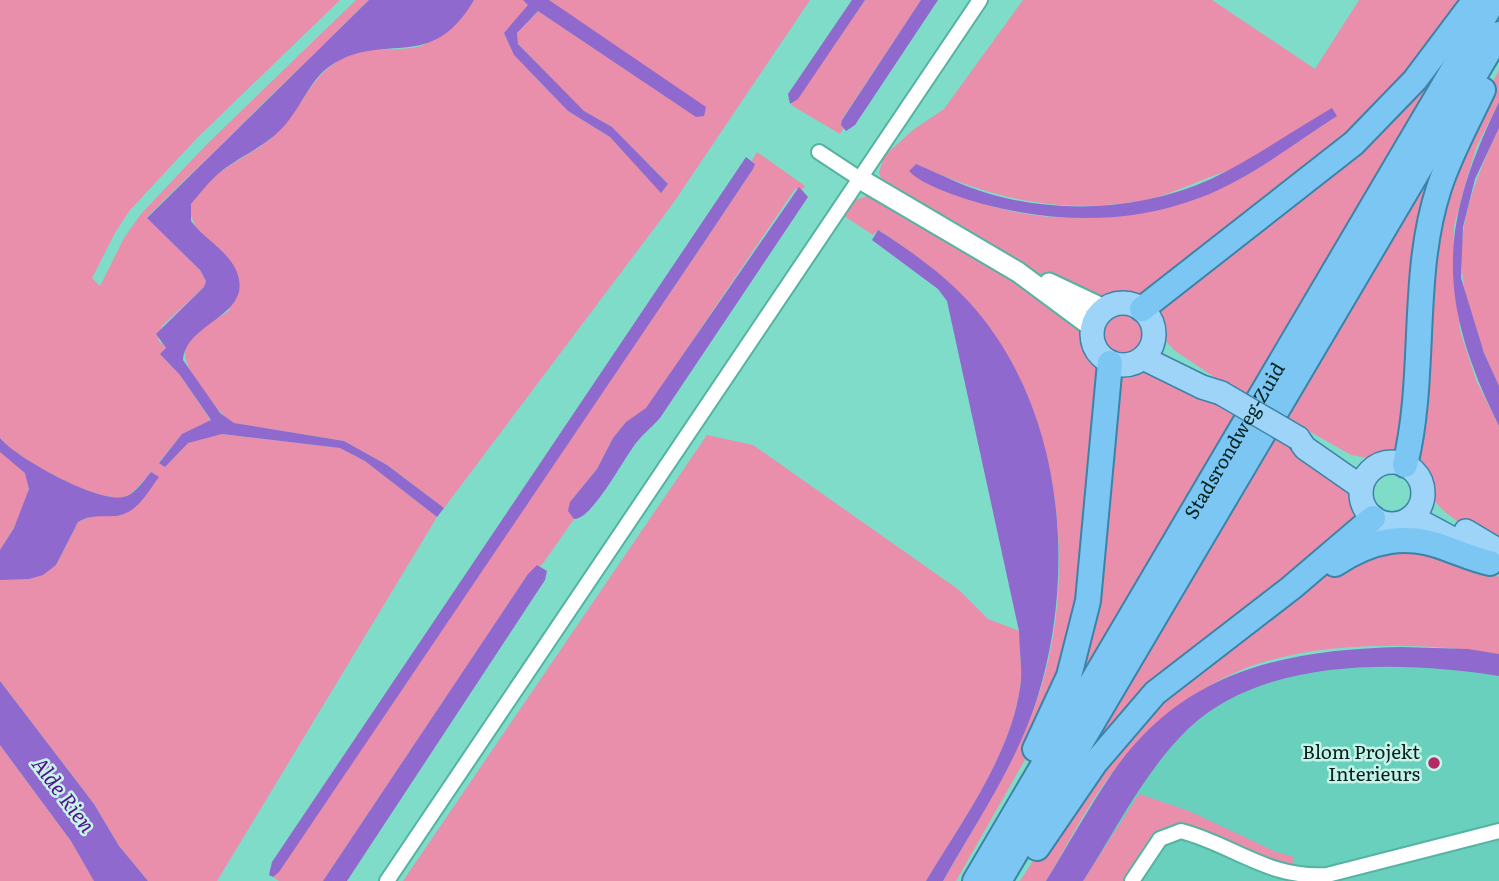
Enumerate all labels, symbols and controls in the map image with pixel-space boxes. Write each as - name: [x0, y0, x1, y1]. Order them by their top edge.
- street label: Stadsrondweg-Zuid: [1176, 356, 1291, 524]
- place label: Blom Projekt Interieurs: [1302, 737, 1420, 787]
- water label: Alde Rien: [26, 749, 104, 838]
- marker: Blom Projekt Interieurs: [1426, 755, 1442, 771]

